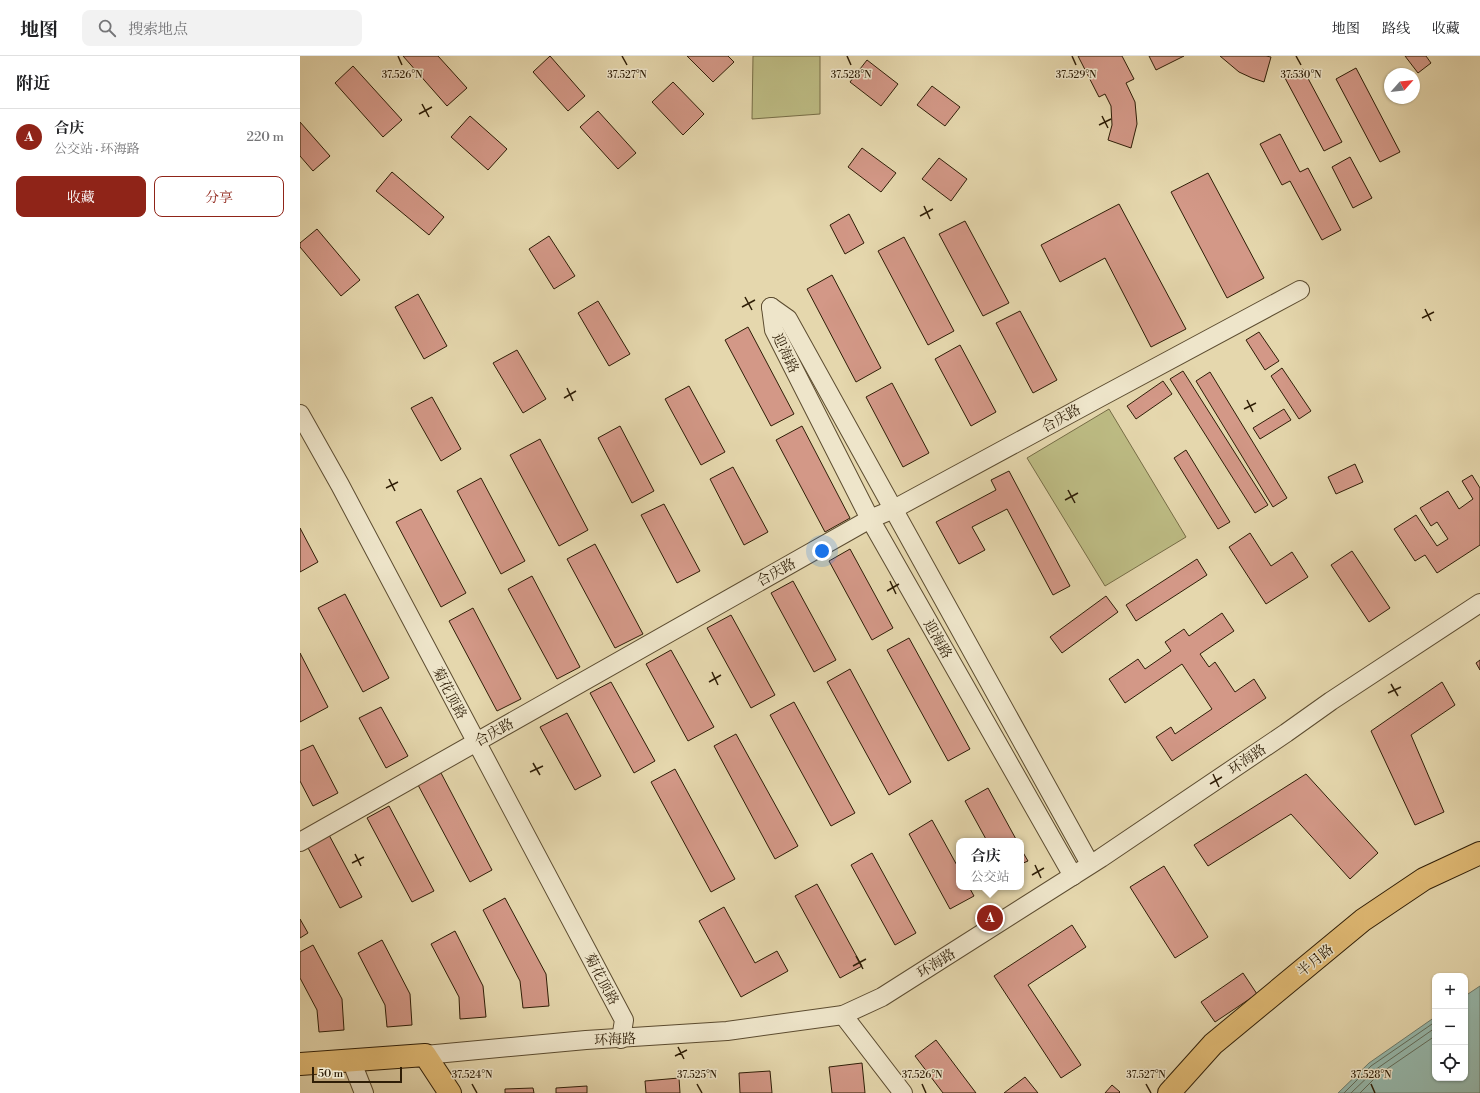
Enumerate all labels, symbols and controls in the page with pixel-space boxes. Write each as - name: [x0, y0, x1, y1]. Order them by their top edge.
- search box: [82, 10, 362, 46]
- icon: search: [96, 17, 118, 39]
- text: 地图: [20, 18, 58, 42]
- text: 搜索地点: [128, 20, 188, 39]
- text: 地图: [1332, 20, 1360, 38]
- text: 路线: [1382, 20, 1410, 38]
- text: 收藏: [1432, 20, 1460, 38]
- north arrow: [1384, 68, 1420, 104]
- text: 37.526°N: [382, 69, 423, 81]
- text: 37.527°N: [607, 69, 647, 81]
- text: 37.528°N: [831, 69, 872, 81]
- text: 37.529°N: [1056, 69, 1097, 81]
- text: 37.530°N: [1280, 69, 1322, 81]
- text: 附近: [16, 73, 50, 95]
- text: 合庆: [54, 119, 84, 138]
- text: A: [24, 129, 34, 145]
- text: 220 m: [246, 129, 284, 145]
- text: 公交站 · 环海路: [54, 141, 140, 157]
- button: 收藏: [16, 176, 146, 217]
- button: 分享: [154, 176, 284, 217]
- street label: 迎海路: [768, 331, 802, 376]
- street label: 合庆路: [1039, 401, 1084, 437]
- your location: [812, 541, 832, 561]
- street label: 合庆路: [754, 555, 799, 591]
- street label: 迎海路: [919, 617, 955, 662]
- street label: 菊花顶路: [428, 665, 470, 722]
- street label: 合庆路: [472, 715, 517, 751]
- street label: 环海路: [1225, 741, 1270, 779]
- popup: [956, 838, 1024, 890]
- text: 合庆: [970, 847, 1001, 866]
- text: 公交站: [970, 869, 1010, 885]
- pin: A: [977, 903, 1003, 933]
- street label: 半月路: [1294, 941, 1338, 981]
- street label: 环海路: [914, 945, 959, 983]
- street label: 菊花顶路: [580, 951, 622, 1008]
- map controls: [1432, 973, 1468, 1081]
- button: +: [1432, 973, 1468, 1009]
- button: −: [1432, 1009, 1468, 1045]
- street label: 环海路: [594, 1030, 636, 1050]
- button: locate: [1432, 1045, 1468, 1081]
- scale bar: [312, 1065, 402, 1084]
- text: 50 m: [318, 1067, 343, 1081]
- text: 37.524°N: [452, 1069, 493, 1081]
- text: 37.525°N: [677, 1069, 718, 1081]
- text: 37.526°N: [902, 1069, 943, 1081]
- text: 37.527°N: [1126, 1069, 1166, 1081]
- text: 37.528°N: [1351, 1069, 1392, 1081]

